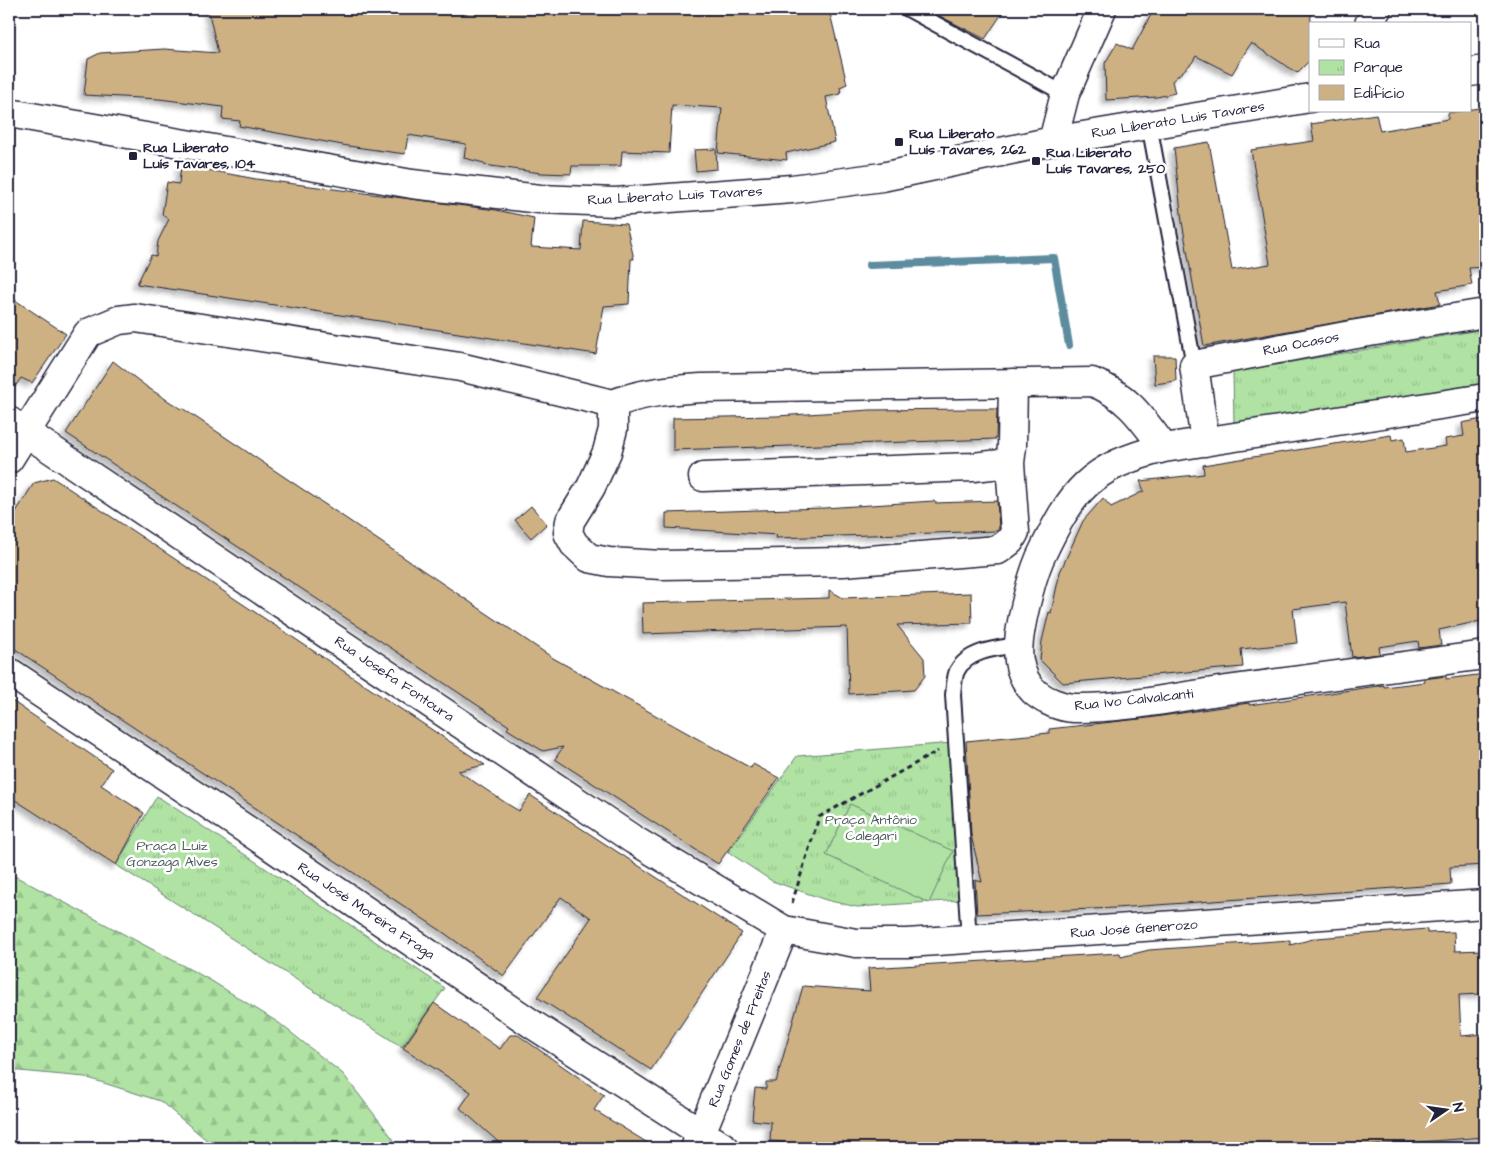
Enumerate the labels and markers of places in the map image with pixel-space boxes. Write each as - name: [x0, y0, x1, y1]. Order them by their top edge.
- place label: Rua Liberato Luís Tavares, 262: [909, 124, 1027, 160]
- marker: Rua Liberato Luís Tavares, 262: [893, 136, 905, 148]
- place label: Rua Liberato Luís Tavares, 104: [143, 138, 256, 174]
- place label: Rua Liberato Luís Tavares, 250: [1046, 143, 1165, 179]
- marker: Rua Liberato Luís Tavares, 104: [127, 150, 139, 162]
- marker: Rua Liberato Luís Tavares, 250: [1030, 155, 1042, 167]

